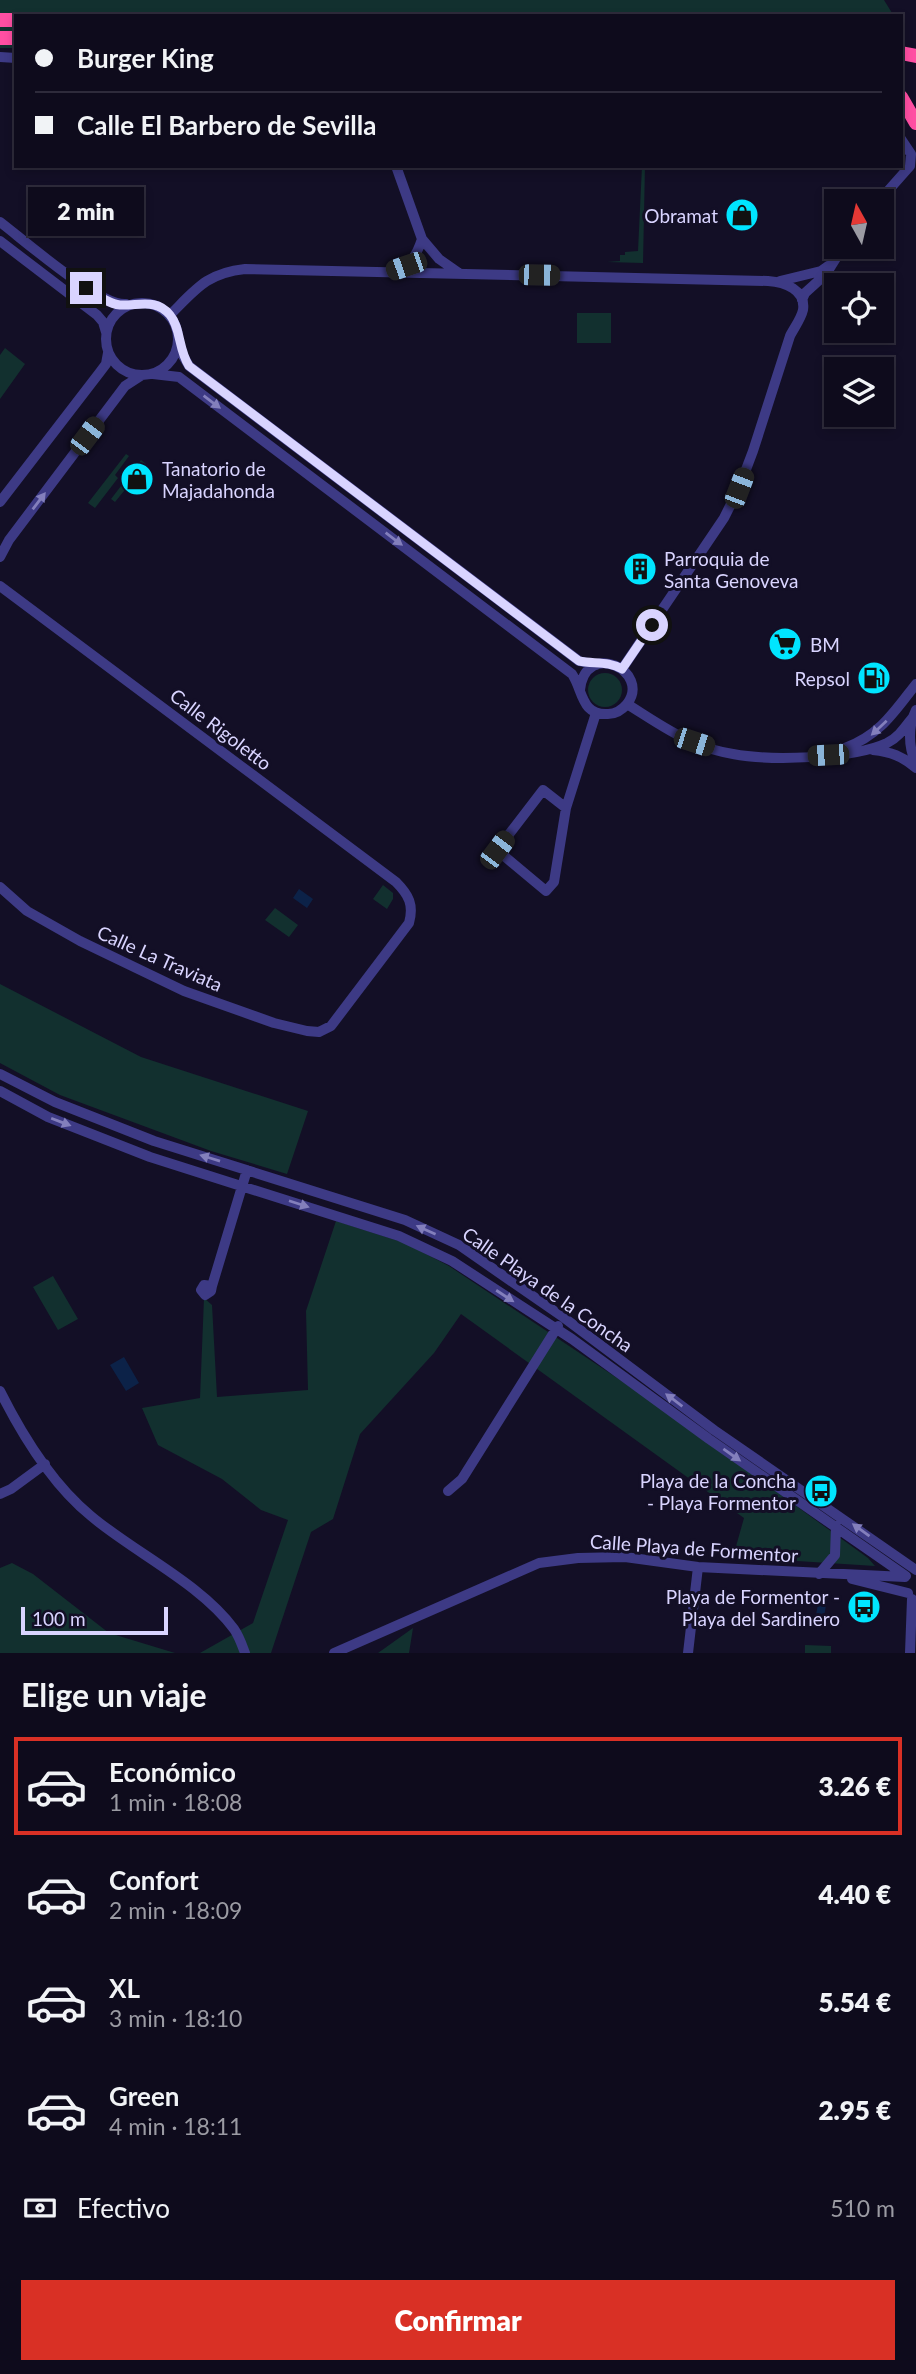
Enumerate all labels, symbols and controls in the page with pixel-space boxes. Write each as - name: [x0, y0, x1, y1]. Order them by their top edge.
- text: Burger King: [77, 42, 214, 74]
- text: Calle El Barbero de Sevilla: [77, 109, 376, 141]
- callout: 2 min: [28, 187, 144, 236]
- north arrow: [824, 189, 894, 259]
- map controls: [824, 189, 894, 427]
- shop icon: Obramat: [723, 196, 761, 234]
- text: 2 min: [57, 197, 115, 225]
- place label: Obramat: [644, 204, 718, 227]
- car: [383, 249, 430, 283]
- car: [518, 264, 561, 286]
- route end: [70, 272, 102, 304]
- button: locate: [824, 273, 894, 343]
- button: layers: [824, 357, 894, 427]
- one-way arrow: [203, 395, 221, 409]
- car: [66, 413, 109, 459]
- place label: Tanatorio de Majadahonda: [162, 457, 275, 502]
- shop icon: Tanatorio de Majadahonda: [118, 460, 156, 498]
- car: [722, 465, 757, 511]
- one-way arrow: [31, 492, 46, 510]
- one-way arrow: [384, 532, 402, 547]
- place label: Parroquia de Santa Genoveva: [664, 547, 799, 592]
- building icon: Parroquia de Santa Genoveva: [621, 550, 659, 588]
- route start: [636, 609, 668, 641]
- supermarket icon: BM: [766, 625, 804, 663]
- place label: BM: [810, 633, 840, 656]
- fuel station icon: Repsol: [855, 659, 893, 697]
- place label: Repsol: [795, 667, 850, 690]
- street label: Calle Rigoletto: [166, 683, 276, 775]
- one-way arrow: [871, 720, 888, 736]
- car: [671, 726, 718, 758]
- car: [807, 743, 850, 767]
- car: [476, 827, 519, 873]
- street label: Calle La Traviata: [94, 920, 226, 996]
- one-way arrow: [50, 1117, 71, 1128]
- one-way arrow: [200, 1153, 221, 1163]
- one-way arrow: [289, 1199, 310, 1210]
- street label: Calle Playa de la Concha: [459, 1222, 637, 1356]
- one-way arrow: [416, 1224, 436, 1236]
- one-way arrow: [496, 1289, 515, 1302]
- one-way arrow: [665, 1393, 683, 1407]
- one-way arrow: [722, 1448, 742, 1461]
- place label: Playa de la Concha - Playa Formentor: [640, 1469, 796, 1514]
- bus stop icon: Playa de la Concha - Playa Formentor: [802, 1472, 840, 1510]
- one-way arrow: [852, 1523, 870, 1537]
- street label: Calle Playa de Formentor: [589, 1529, 799, 1567]
- place label: Playa de Formentor - Playa del Sardinero: [666, 1585, 840, 1630]
- bus stop icon: Playa de Formentor - Playa del Sardinero: [845, 1588, 883, 1626]
- scale bar: [21, 1604, 168, 1636]
- text: 100 m: [32, 1607, 86, 1630]
- text: Elige un viaje: [21, 1675, 206, 1714]
- icon: car: [25, 1755, 88, 1818]
- text: Económico: [109, 1756, 236, 1788]
- text: 3.26 €: [818, 1770, 891, 1802]
- text: 1 min · 18:08: [109, 1788, 242, 1816]
- icon: car: [25, 1863, 88, 1926]
- text: Confort: [109, 1864, 199, 1896]
- text: 4.40 €: [818, 1878, 891, 1910]
- text: 2 min · 18:09: [109, 1896, 242, 1924]
- icon: car: [25, 1971, 88, 2034]
- text: XL: [109, 1972, 140, 2004]
- text: 5.54 €: [818, 1986, 891, 2018]
- text: 3 min · 18:10: [109, 2004, 242, 2032]
- icon: car: [25, 2079, 88, 2142]
- text: Green: [109, 2080, 179, 2112]
- text: 2.95 €: [818, 2094, 891, 2126]
- text: 4 min · 18:11: [109, 2112, 242, 2140]
- icon: cash: [21, 2189, 59, 2227]
- text: Efectivo: [77, 2192, 170, 2224]
- text: 510 m: [830, 2194, 895, 2222]
- button: Confirmar: [21, 2280, 895, 2360]

